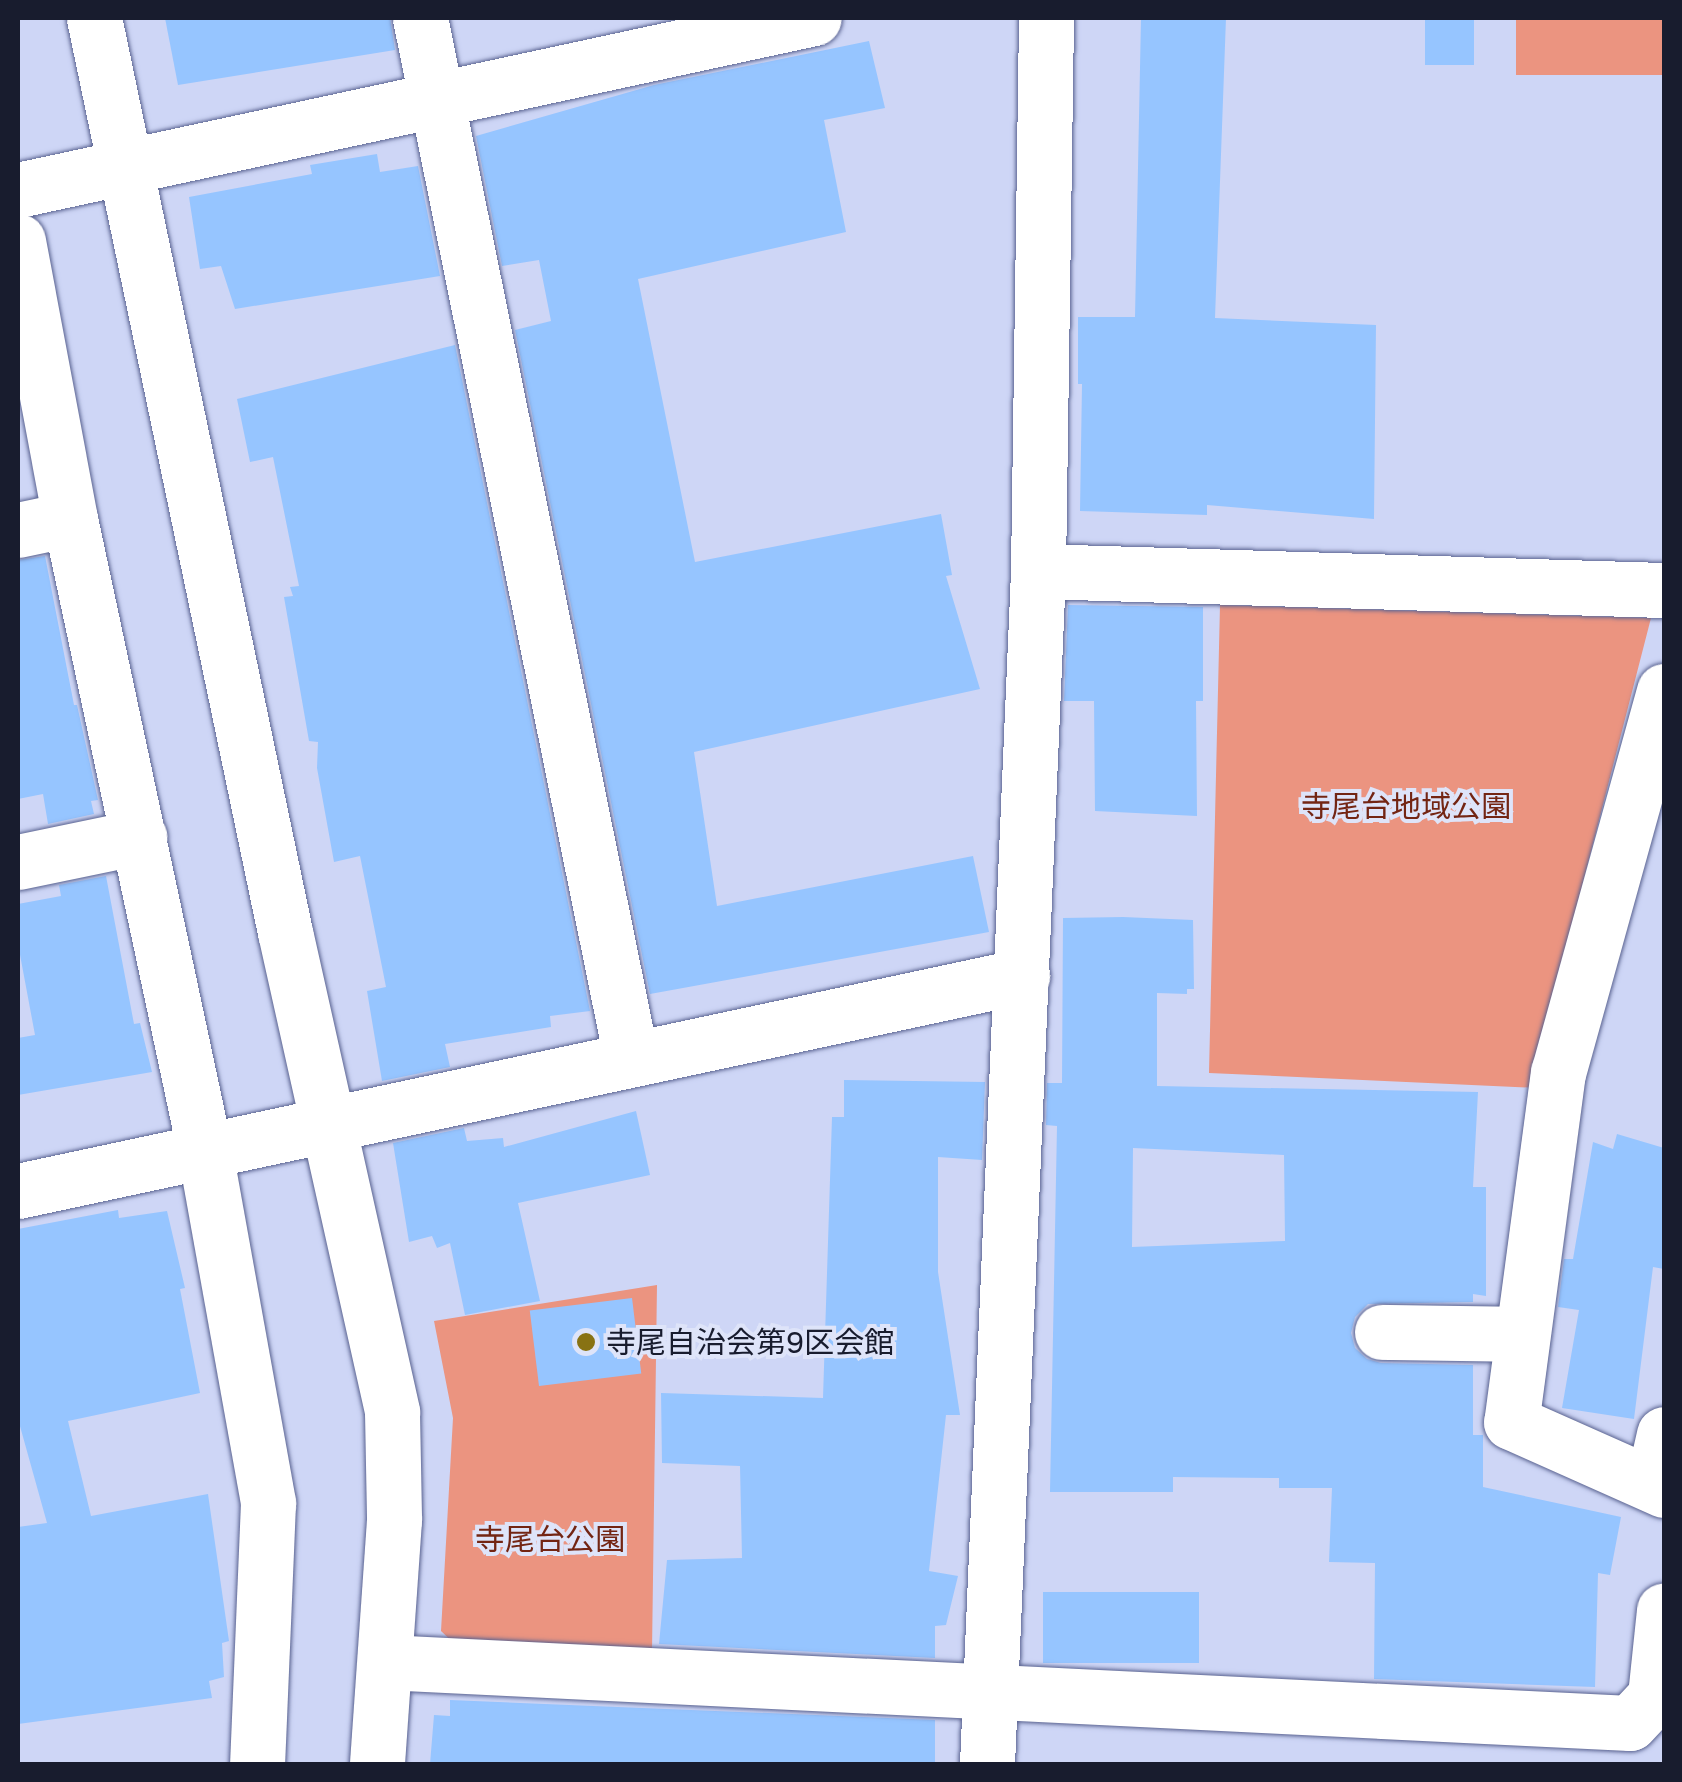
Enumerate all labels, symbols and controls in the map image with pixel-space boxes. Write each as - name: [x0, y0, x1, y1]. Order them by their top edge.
- park label: 寺尾台地域公園: [1301, 788, 1511, 824]
- place label: 寺尾自治会第9区会館: [606, 1324, 894, 1360]
- marker: 寺尾自治会第9区会館: [575, 1331, 597, 1353]
- park label: 寺尾台公園: [475, 1521, 625, 1557]

